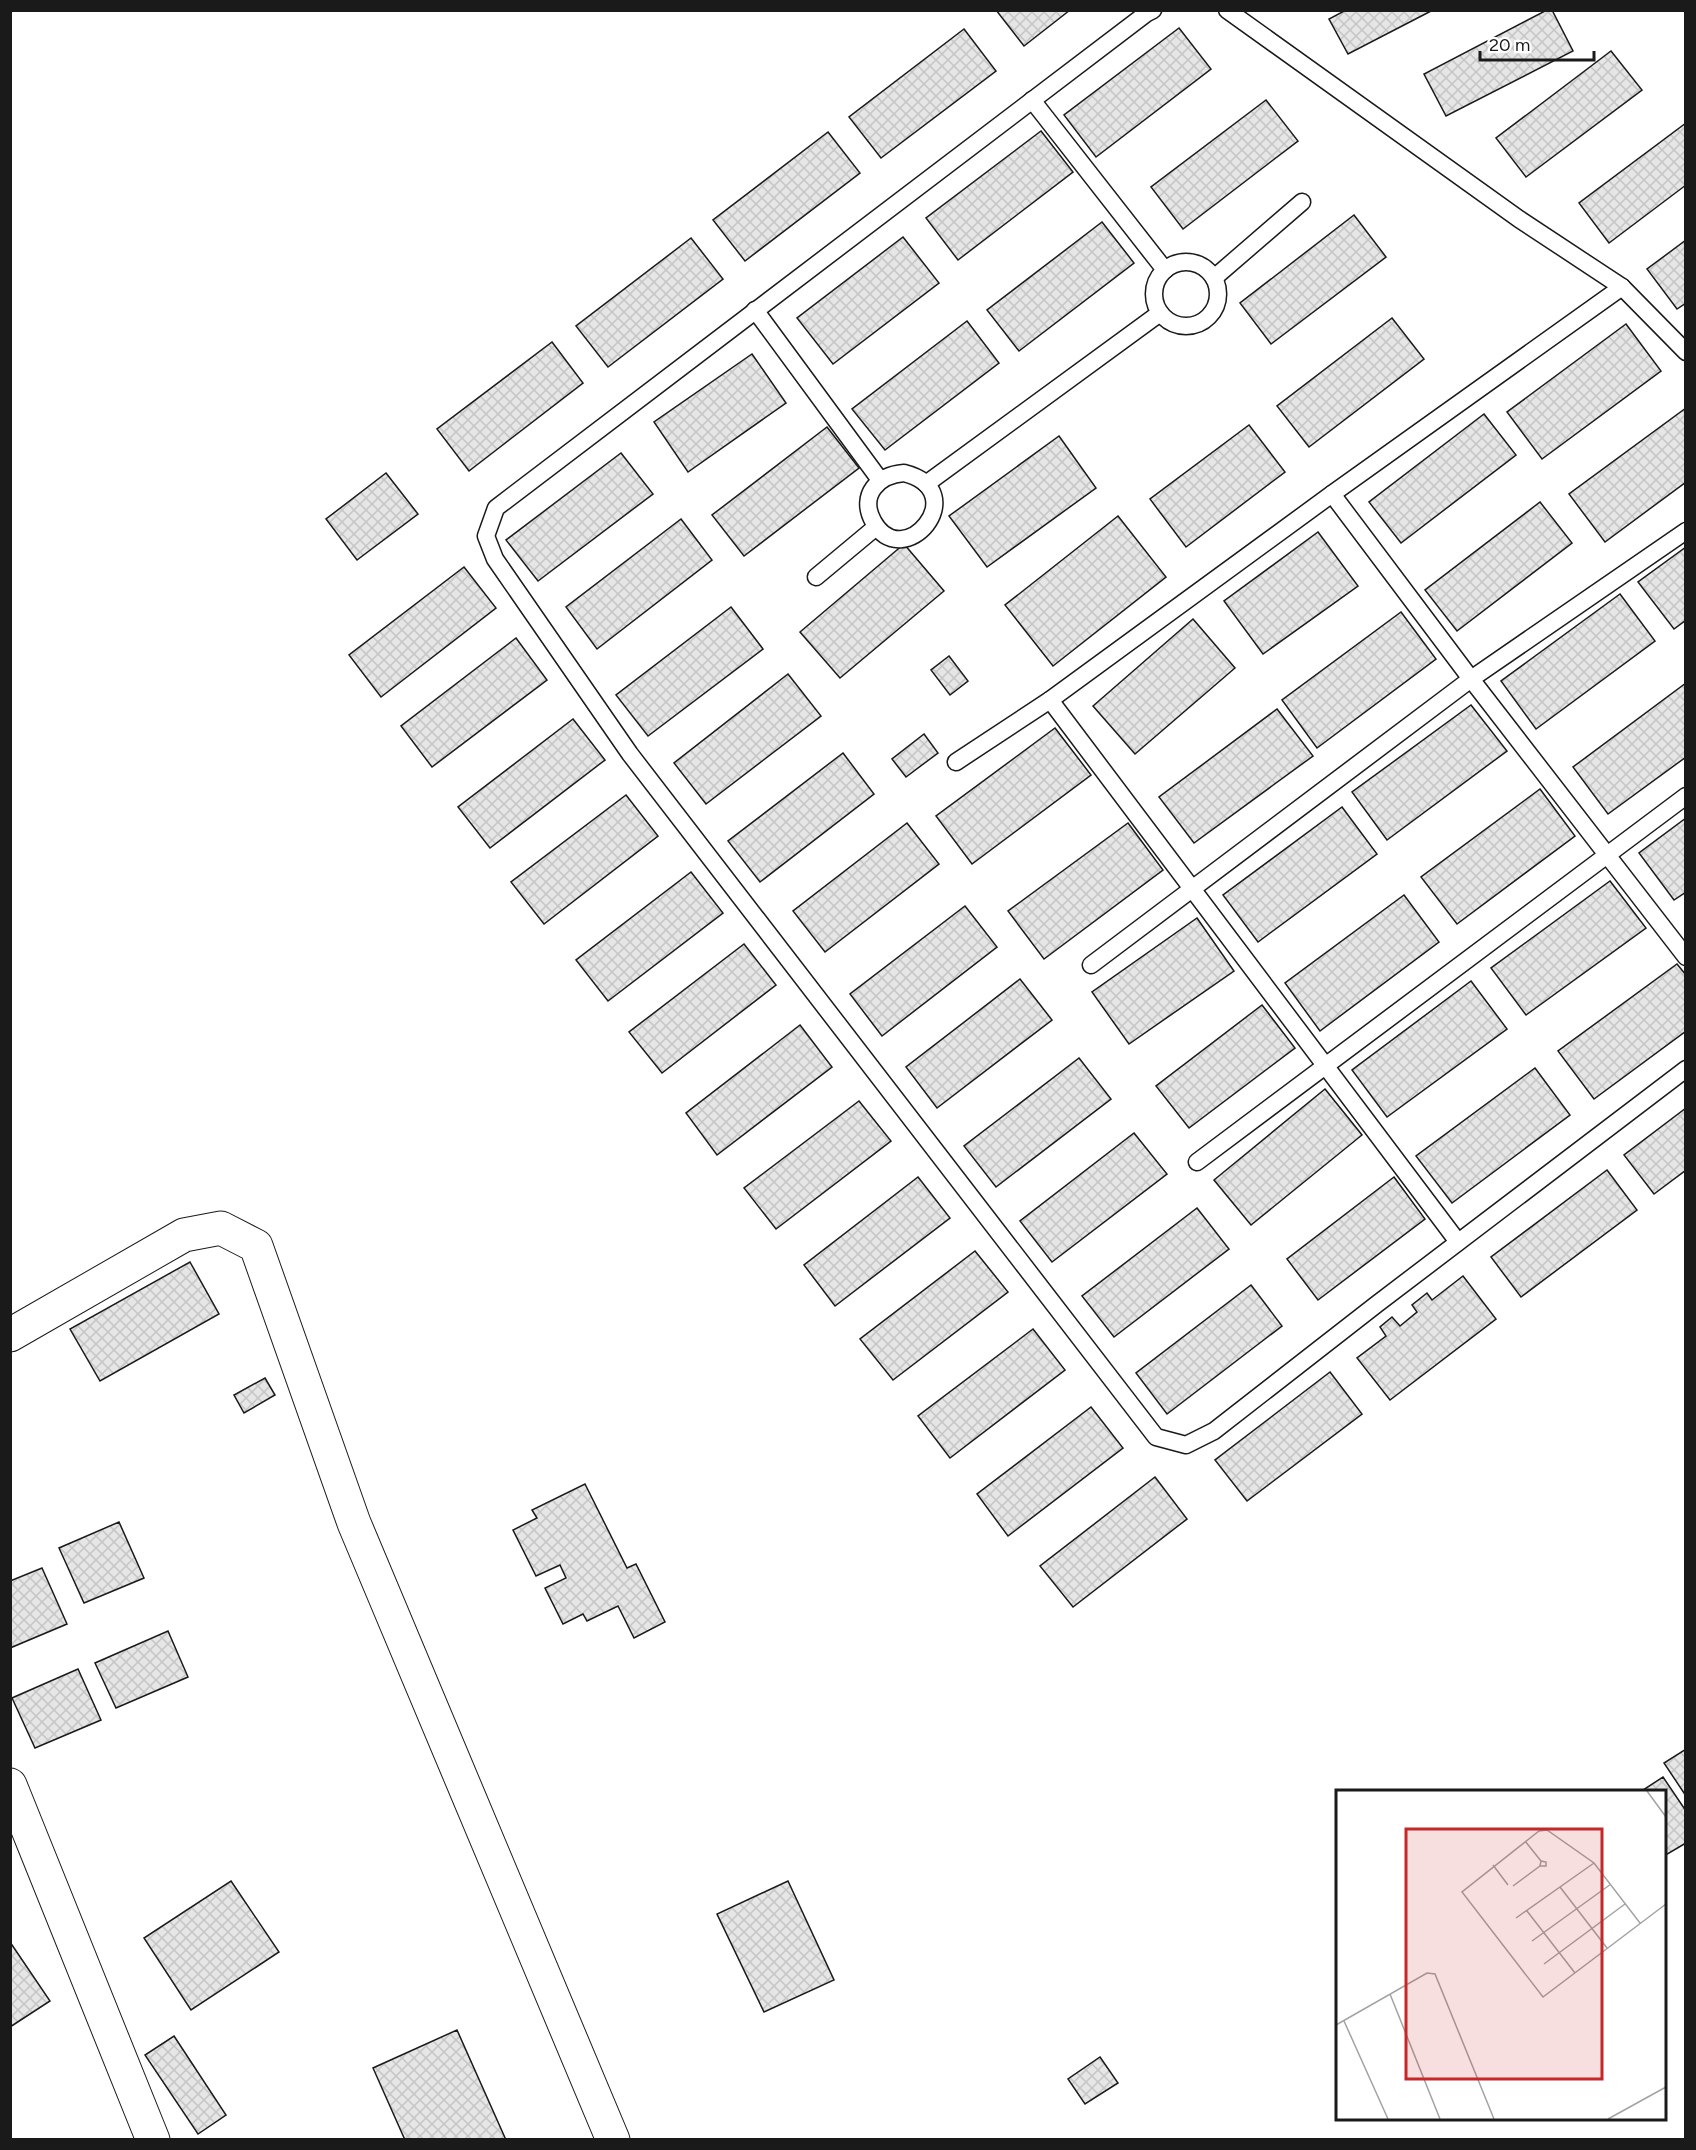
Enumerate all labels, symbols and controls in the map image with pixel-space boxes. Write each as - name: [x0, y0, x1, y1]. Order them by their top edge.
- scale bar: [1480, 24, 1594, 62]
- text: 20 m: [1489, 34, 1530, 56]
- inset map: [1336, 1790, 1666, 2120]

